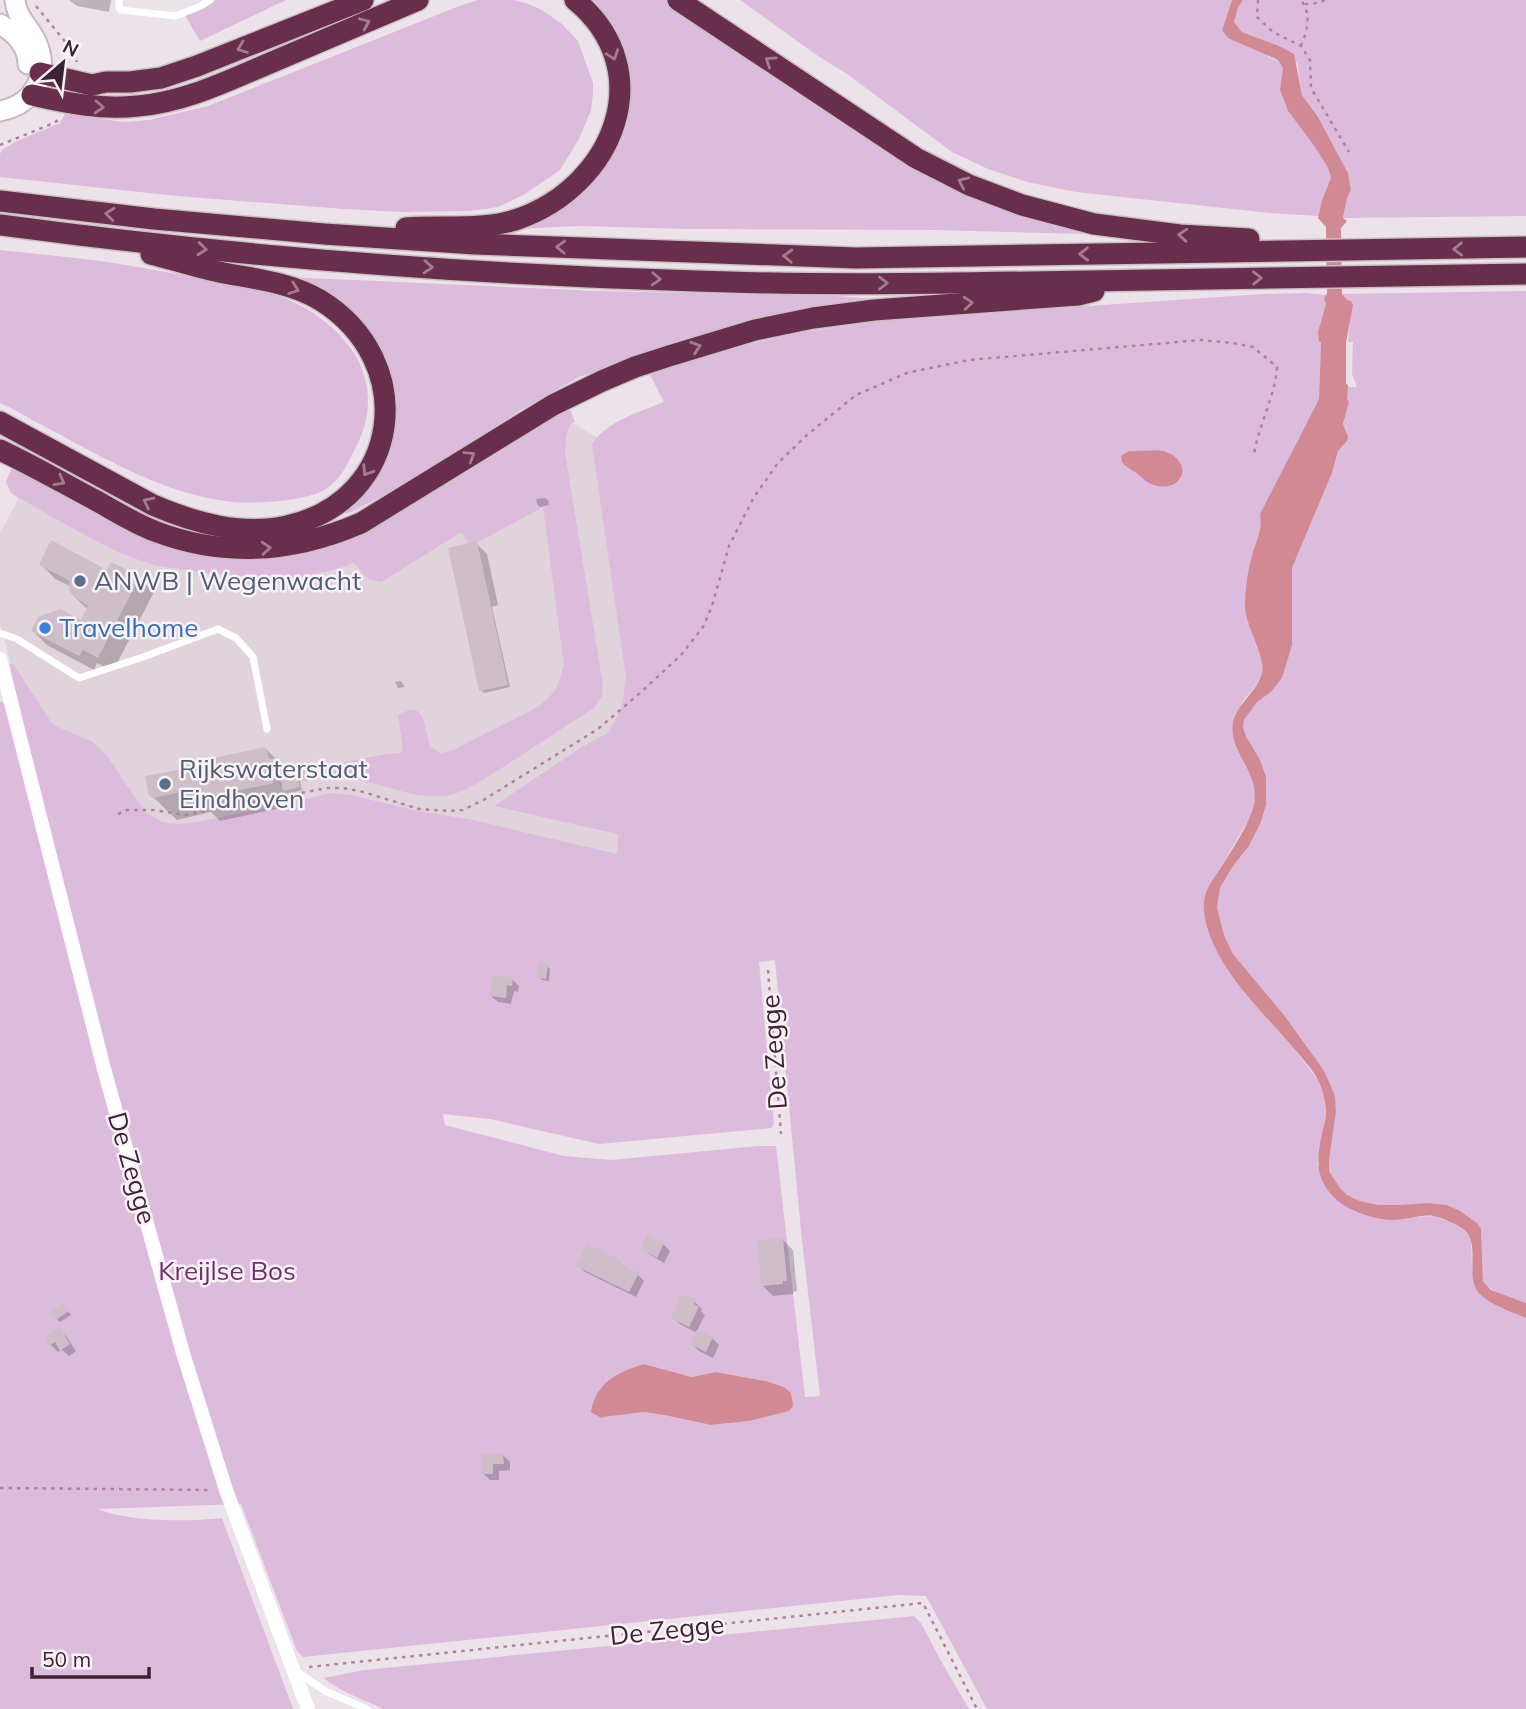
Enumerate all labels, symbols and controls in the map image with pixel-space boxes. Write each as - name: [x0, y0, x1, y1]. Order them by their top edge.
- one-way arrow: [358, 17, 370, 31]
- north arrow: [28, 28, 98, 98]
- text: N: [59, 34, 83, 62]
- one-way arrow: [237, 40, 249, 54]
- one-way arrow: [605, 48, 619, 60]
- one-way arrow: [765, 56, 778, 69]
- one-way arrow: [94, 99, 105, 114]
- one-way arrow: [958, 176, 970, 190]
- one-way arrow: [104, 206, 115, 221]
- one-way arrow: [1177, 228, 1188, 243]
- one-way arrow: [555, 240, 566, 255]
- one-way arrow: [197, 241, 208, 256]
- one-way arrow: [1452, 241, 1463, 257]
- one-way arrow: [1078, 247, 1089, 262]
- one-way arrow: [782, 248, 793, 263]
- one-way arrow: [423, 259, 434, 274]
- one-way arrow: [1252, 271, 1263, 286]
- one-way arrow: [650, 272, 661, 287]
- one-way arrow: [878, 275, 889, 291]
- one-way arrow: [287, 281, 299, 295]
- one-way arrow: [963, 296, 974, 311]
- one-way arrow: [689, 341, 702, 355]
- one-way arrow: [462, 451, 475, 464]
- one-way arrow: [363, 463, 376, 476]
- one-way arrow: [53, 473, 66, 486]
- one-way arrow: [143, 496, 155, 510]
- one-way arrow: [260, 541, 271, 556]
- place label: ANWB | Wegenwacht: [94, 564, 361, 597]
- marker: ANWB | Wegenwacht: [72, 573, 88, 589]
- place label: Travelhome: [59, 611, 199, 644]
- marker: Travelhome: [37, 620, 53, 636]
- place label: Rijkswaterstaat Eindhoven: [179, 752, 368, 815]
- marker: Rijkswaterstaat Eindhoven: [157, 776, 173, 792]
- street label: De Zegge: [753, 993, 794, 1111]
- street label: De Zegge: [101, 1108, 164, 1228]
- park label: Kreijlse Bos: [158, 1254, 296, 1287]
- street label: De Zegge: [608, 1607, 726, 1652]
- scale bar: [32, 1636, 149, 1680]
- text: 50 m: [42, 1646, 91, 1672]

